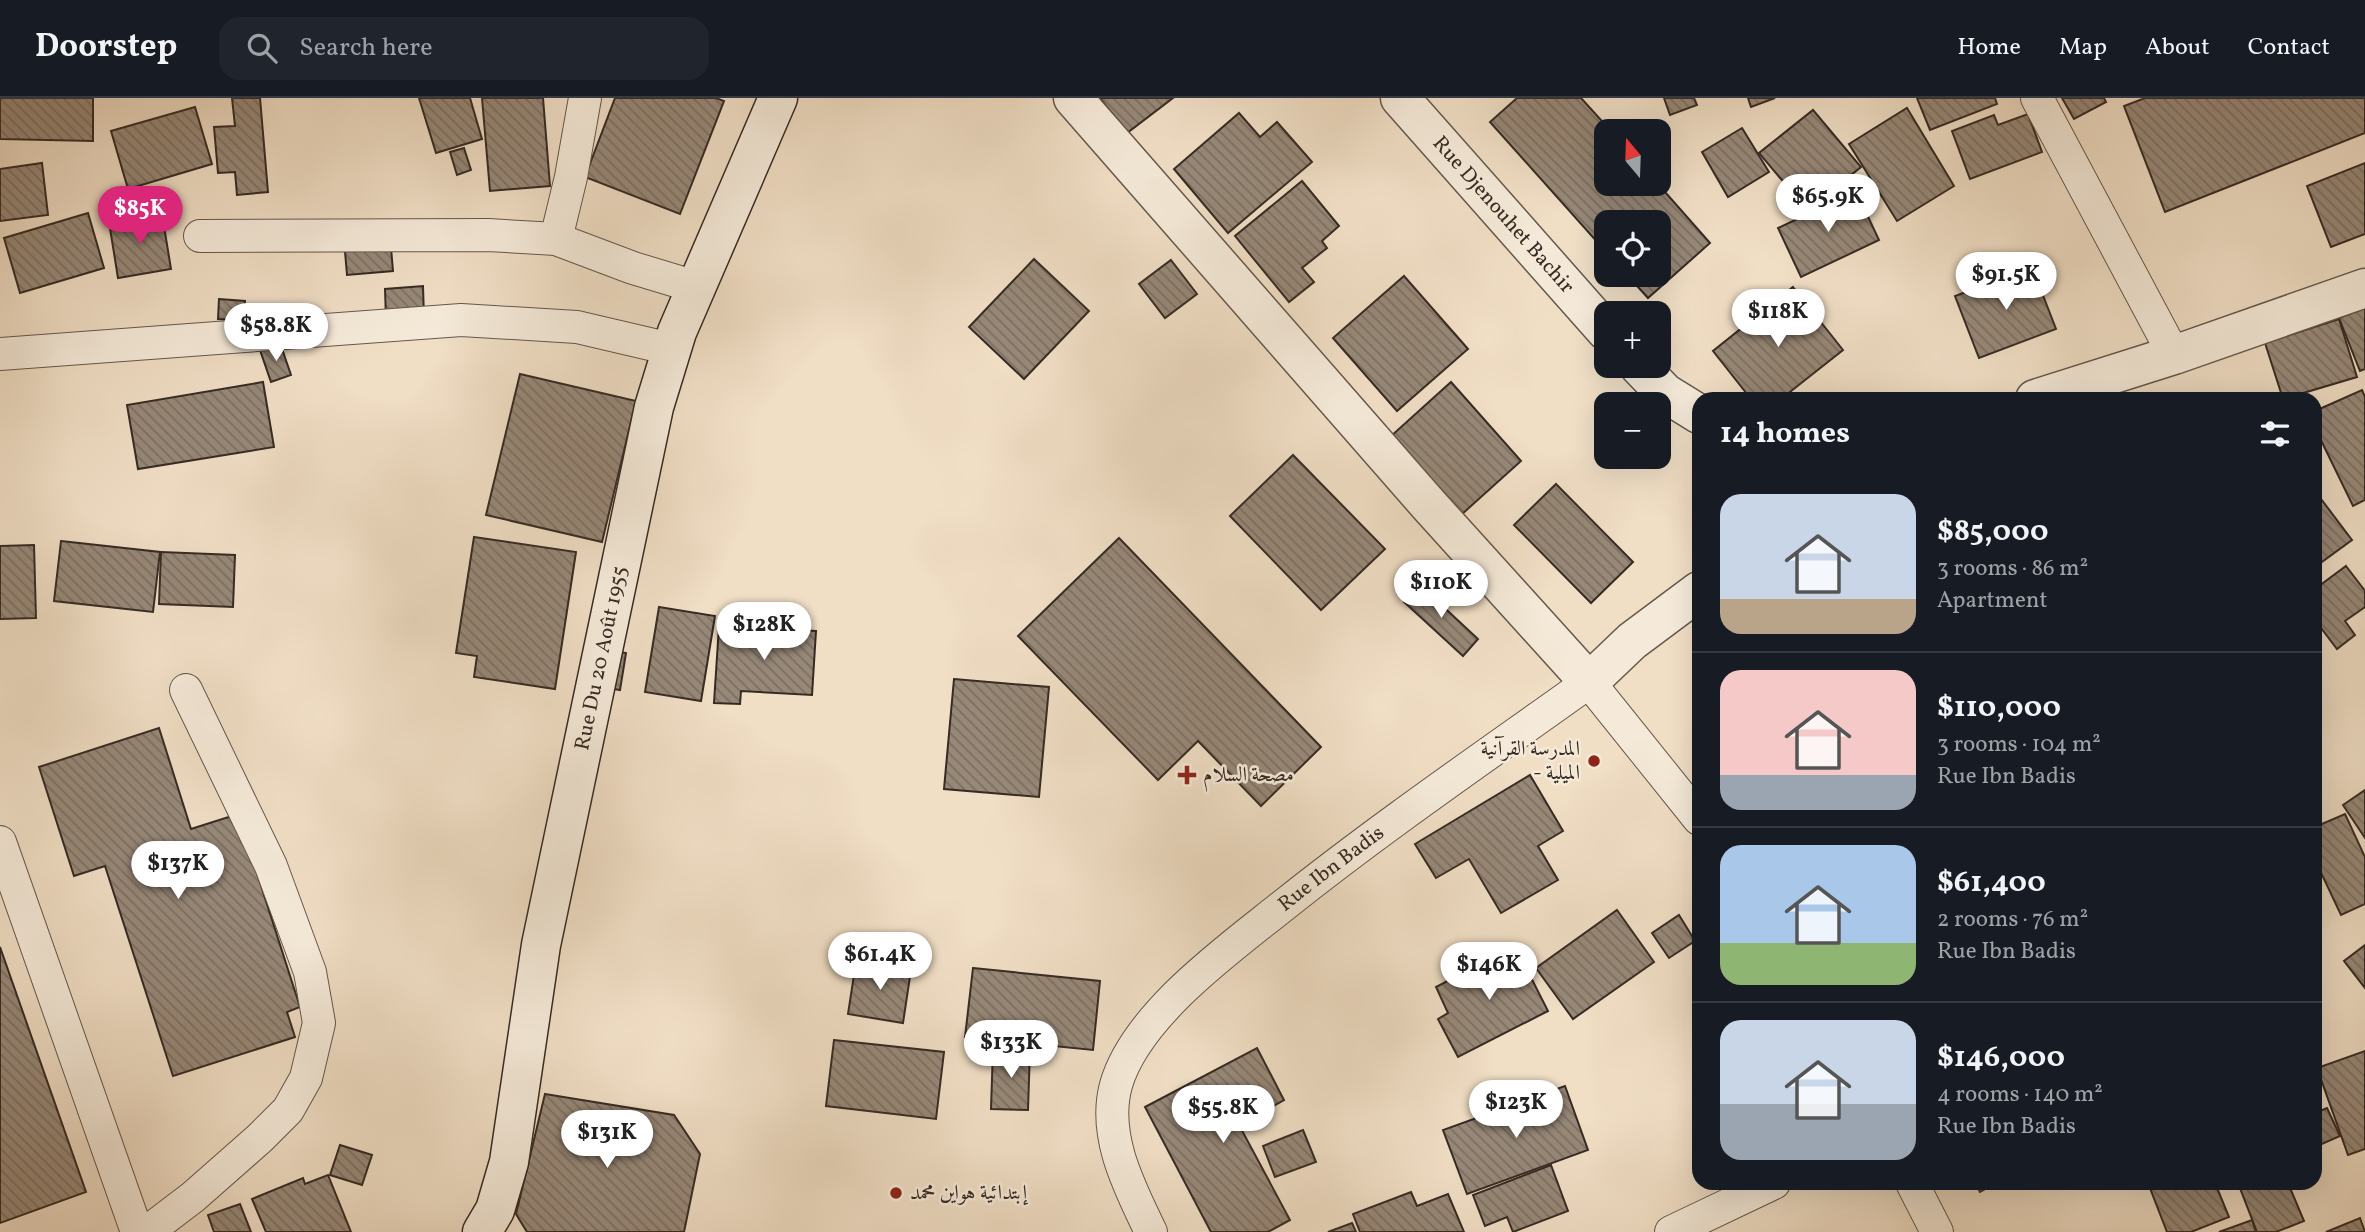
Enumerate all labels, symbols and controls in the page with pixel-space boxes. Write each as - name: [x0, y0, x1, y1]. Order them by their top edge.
- search box: [219, 17, 709, 80]
- text: Doorstep: [35, 25, 177, 71]
- icon: search: [243, 29, 281, 67]
- text: Search here: [299, 30, 433, 66]
- text: Home: [1957, 31, 2021, 65]
- text: Map: [2059, 31, 2107, 65]
- text: About: [2145, 31, 2210, 65]
- text: Contact: [2248, 31, 2330, 65]
- north arrow: [1594, 119, 1671, 196]
- map controls: [1594, 119, 1671, 469]
- street label: Rue Djenouhet Bachir: [1426, 130, 1581, 300]
- pin: $65.9K: [1771, 174, 1885, 234]
- text: $65.9K: [1792, 181, 1864, 213]
- pin: $85K: [99, 186, 181, 246]
- text: $85K: [114, 193, 166, 225]
- button: locate: [1594, 210, 1671, 287]
- pin: $91.5K: [1949, 252, 2063, 312]
- text: $91.5K: [1972, 259, 2040, 291]
- pin: $118K: [1729, 289, 1827, 349]
- text: $118K: [1748, 296, 1808, 328]
- button: +: [1594, 301, 1671, 378]
- pin: $58.8K: [219, 303, 333, 363]
- text: $58.8K: [240, 310, 312, 342]
- button: −: [1594, 392, 1671, 469]
- text: 14 homes: [1720, 413, 1850, 455]
- icon: filters: [2256, 415, 2294, 453]
- text: $85,000: [1937, 511, 2049, 553]
- icon: home: [1776, 522, 1860, 606]
- text: 3 rooms · 86 m²: [1937, 553, 2088, 585]
- pin: $110K: [1392, 560, 1490, 620]
- street label: Rue Du 20 Août 1955: [568, 563, 635, 753]
- text: $110K: [1410, 567, 1472, 599]
- text: Apartment: [1937, 585, 2048, 617]
- pin: $128K: [715, 602, 813, 662]
- text: $128K: [732, 609, 796, 641]
- text: $110,000: [1937, 687, 2061, 729]
- icon: home: [1776, 698, 1860, 782]
- text: 3 rooms · 104 m²: [1937, 729, 2101, 761]
- place label: المدرسة القرآنية - الميلية: [1480, 735, 1580, 788]
- marker: المدرسة القرآنية - الميلية: [1586, 753, 1602, 769]
- place label: مصحة السلام: [1203, 761, 1294, 792]
- text: Rue Ibn Badis: [1937, 761, 2076, 793]
- marker: مصحة السلام: [1177, 765, 1197, 785]
- street label: Rue Ibn Badis: [1272, 819, 1390, 919]
- pin: $137K: [129, 842, 227, 901]
- text: $137K: [147, 848, 209, 880]
- text: $61,400: [1937, 862, 2046, 904]
- icon: home: [1776, 873, 1860, 957]
- text: 2 rooms · 76 m²: [1937, 904, 2088, 936]
- pin: $61.4K: [823, 932, 937, 992]
- text: Rue Ibn Badis: [1937, 936, 2076, 968]
- text: $61.4K: [844, 939, 916, 971]
- pin: $146K: [1440, 942, 1538, 1002]
- text: $146K: [1456, 949, 1522, 981]
- pin: $133K: [962, 1020, 1060, 1080]
- text: $133K: [980, 1027, 1042, 1059]
- text: $146,000: [1937, 1037, 2065, 1079]
- icon: home: [1776, 1048, 1860, 1132]
- text: 4 rooms · 140 m²: [1937, 1079, 2103, 1111]
- pin: $123K: [1467, 1080, 1565, 1140]
- pin: $55.8K: [1166, 1086, 1280, 1145]
- text: $123K: [1485, 1087, 1547, 1119]
- text: $55.8K: [1188, 1092, 1258, 1124]
- pin: $131K: [558, 1110, 656, 1170]
- text: Rue Ibn Badis: [1937, 1111, 2076, 1143]
- text: $131K: [577, 1117, 637, 1149]
- place label: إبتدائية هواين محمد: [910, 1179, 1028, 1208]
- marker: إبتدائية هواين محمد: [888, 1185, 904, 1201]

